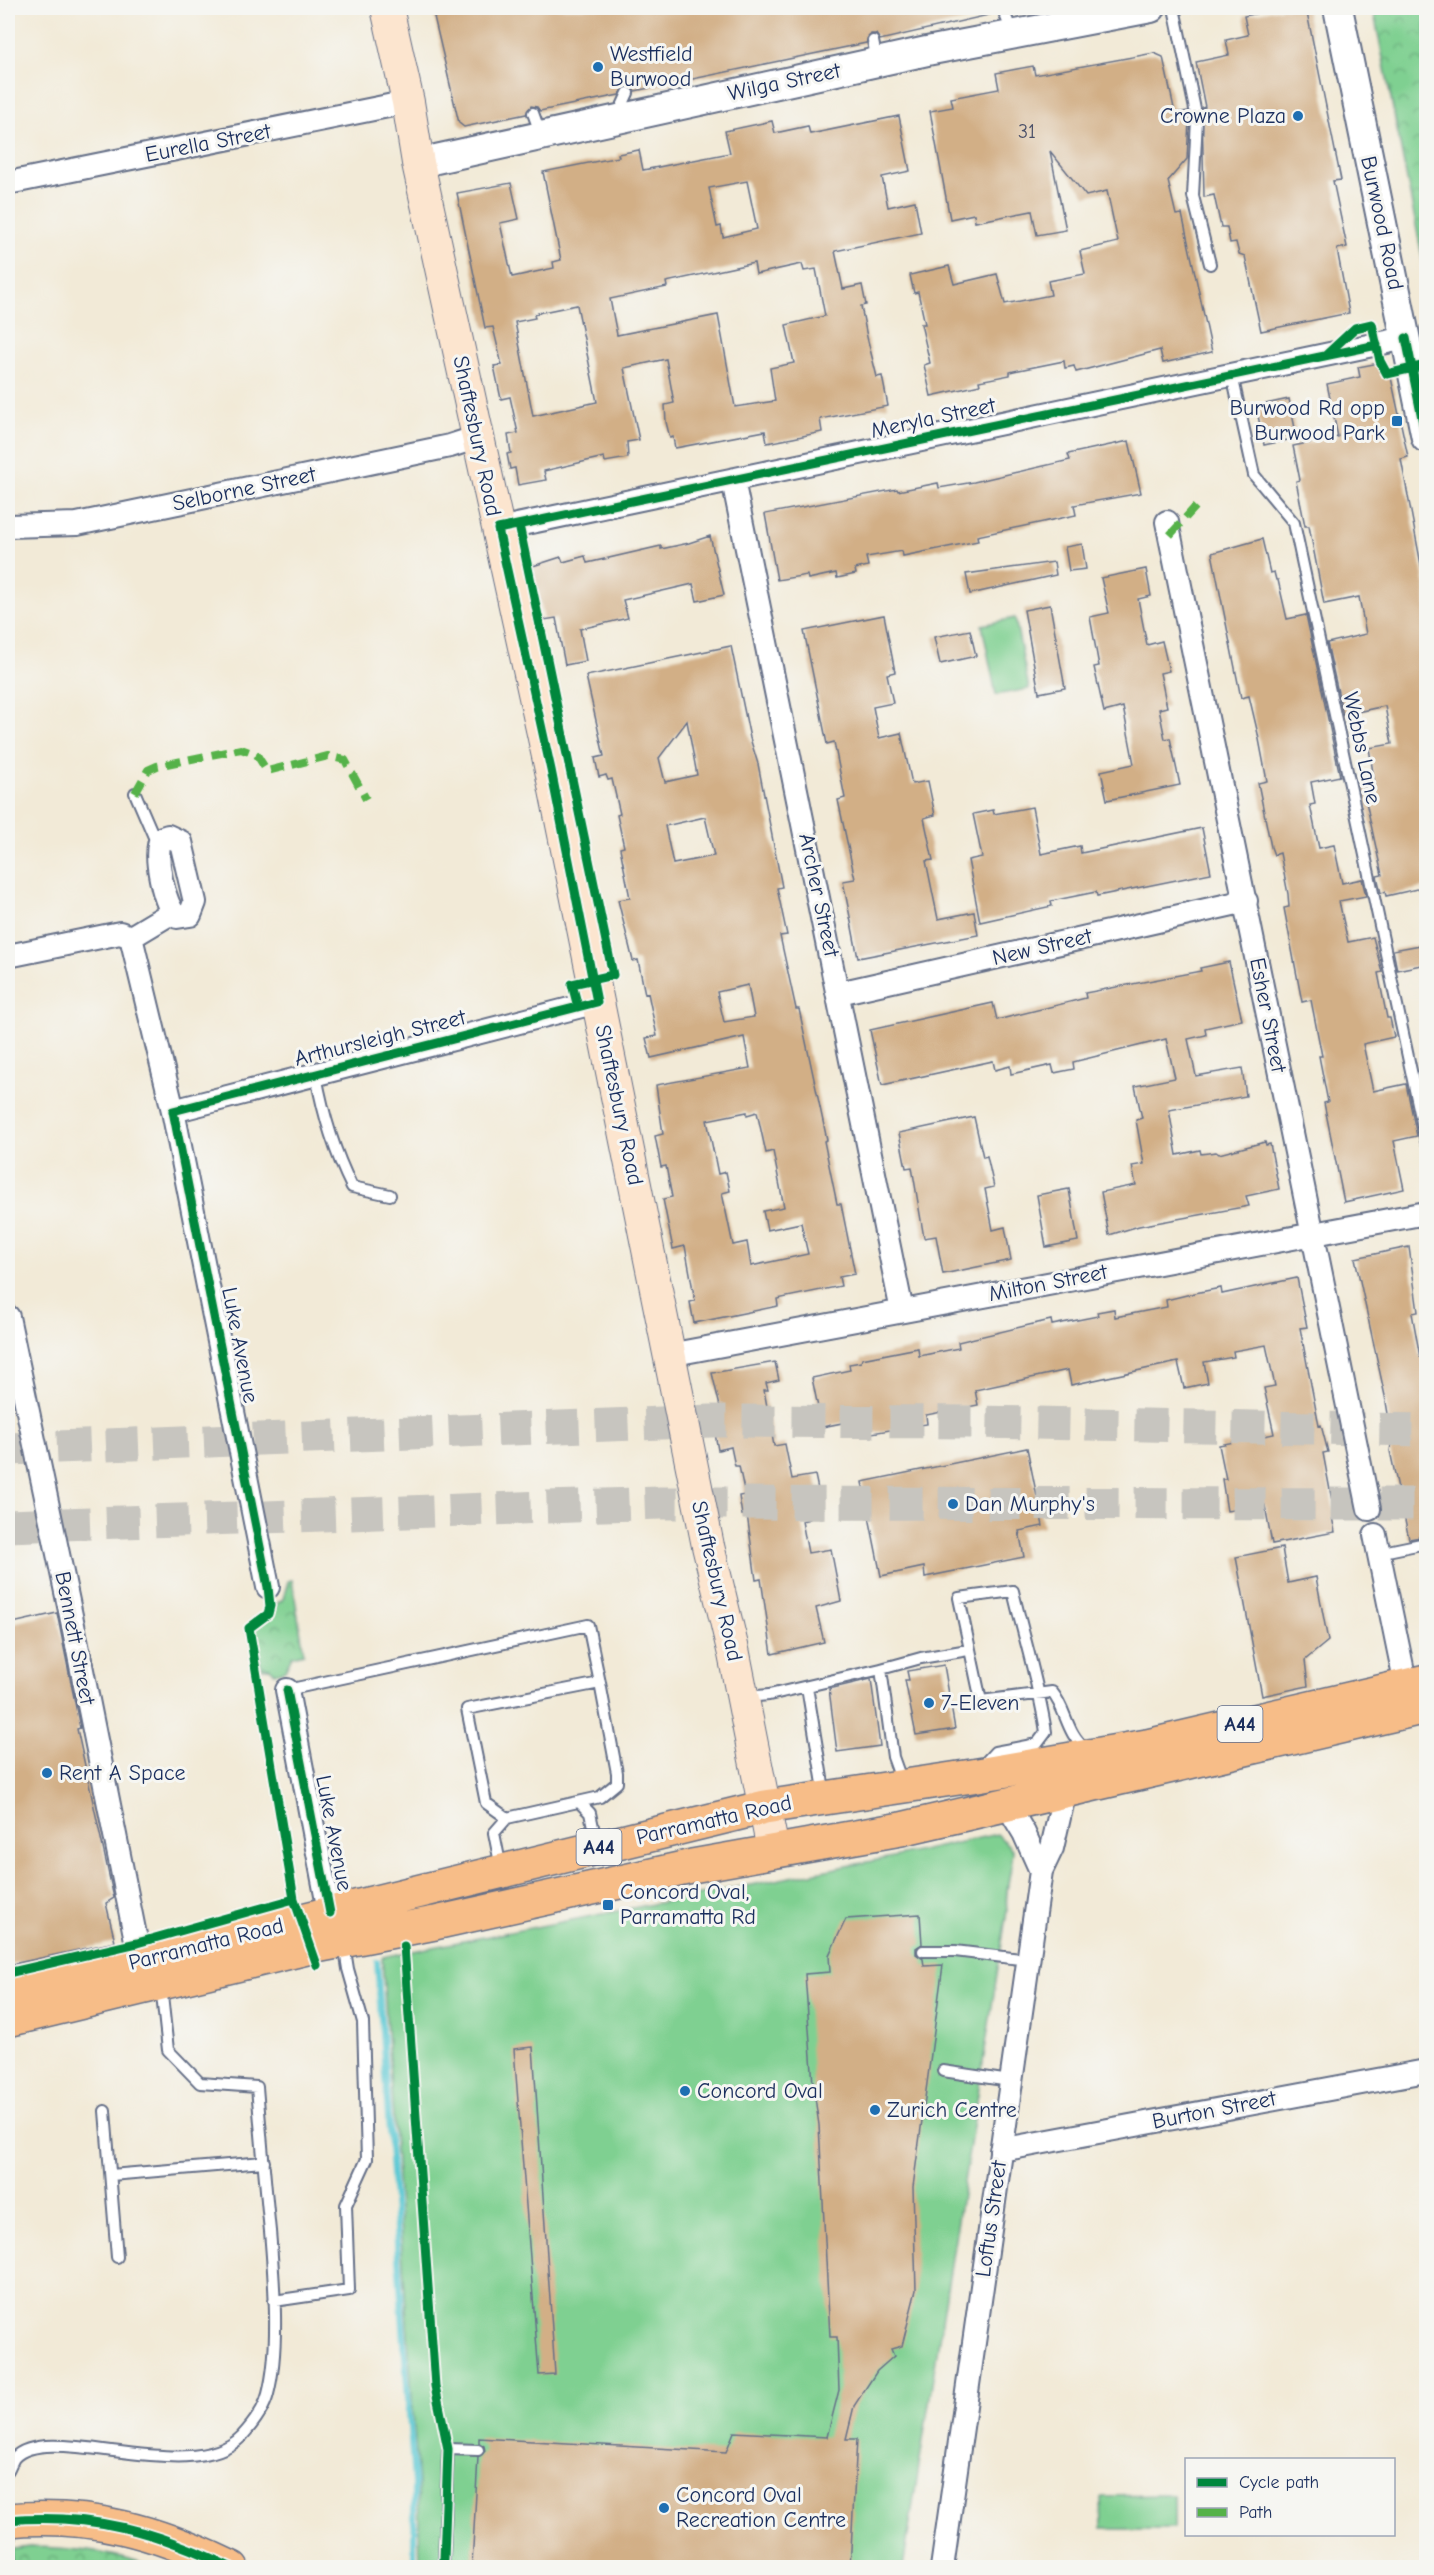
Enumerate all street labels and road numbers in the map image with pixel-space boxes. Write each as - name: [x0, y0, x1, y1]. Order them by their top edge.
- street label: Wilga Street: [725, 57, 843, 107]
- street label: Eurella Street: [143, 118, 274, 168]
- street label: Burwood Road: [1355, 154, 1409, 292]
- street label: Shaftesbury Road: [447, 353, 507, 519]
- street label: Meryla Street: [868, 392, 998, 444]
- street label: Selborne Street: [170, 461, 319, 517]
- street label: Webbs Lane: [1337, 690, 1387, 806]
- street label: Archer Street: [793, 831, 845, 960]
- street label: New Street: [990, 923, 1095, 971]
- street label: Esher Street: [1244, 955, 1292, 1075]
- street label: Arthursleigh Street: [292, 1004, 469, 1072]
- street label: Shaftesbury Road: [589, 1022, 649, 1188]
- street label: Milton Street: [987, 1259, 1110, 1307]
- street label: Luke Avenue: [216, 1285, 264, 1405]
- street label: Shaftesbury Road: [686, 1498, 748, 1664]
- street label: Bennett Street: [49, 1569, 101, 1707]
- road number: A44: [1218, 1706, 1262, 1742]
- street label: Luke Avenue: [310, 1773, 358, 1893]
- street label: Parramatta Road: [634, 1789, 794, 1851]
- road number: A44: [576, 1829, 622, 1865]
- street label: Parramatta Road: [126, 1912, 286, 1976]
- street label: Burton Street: [1150, 2085, 1279, 2135]
- street label: Loftus Street: [970, 2158, 1012, 2279]

